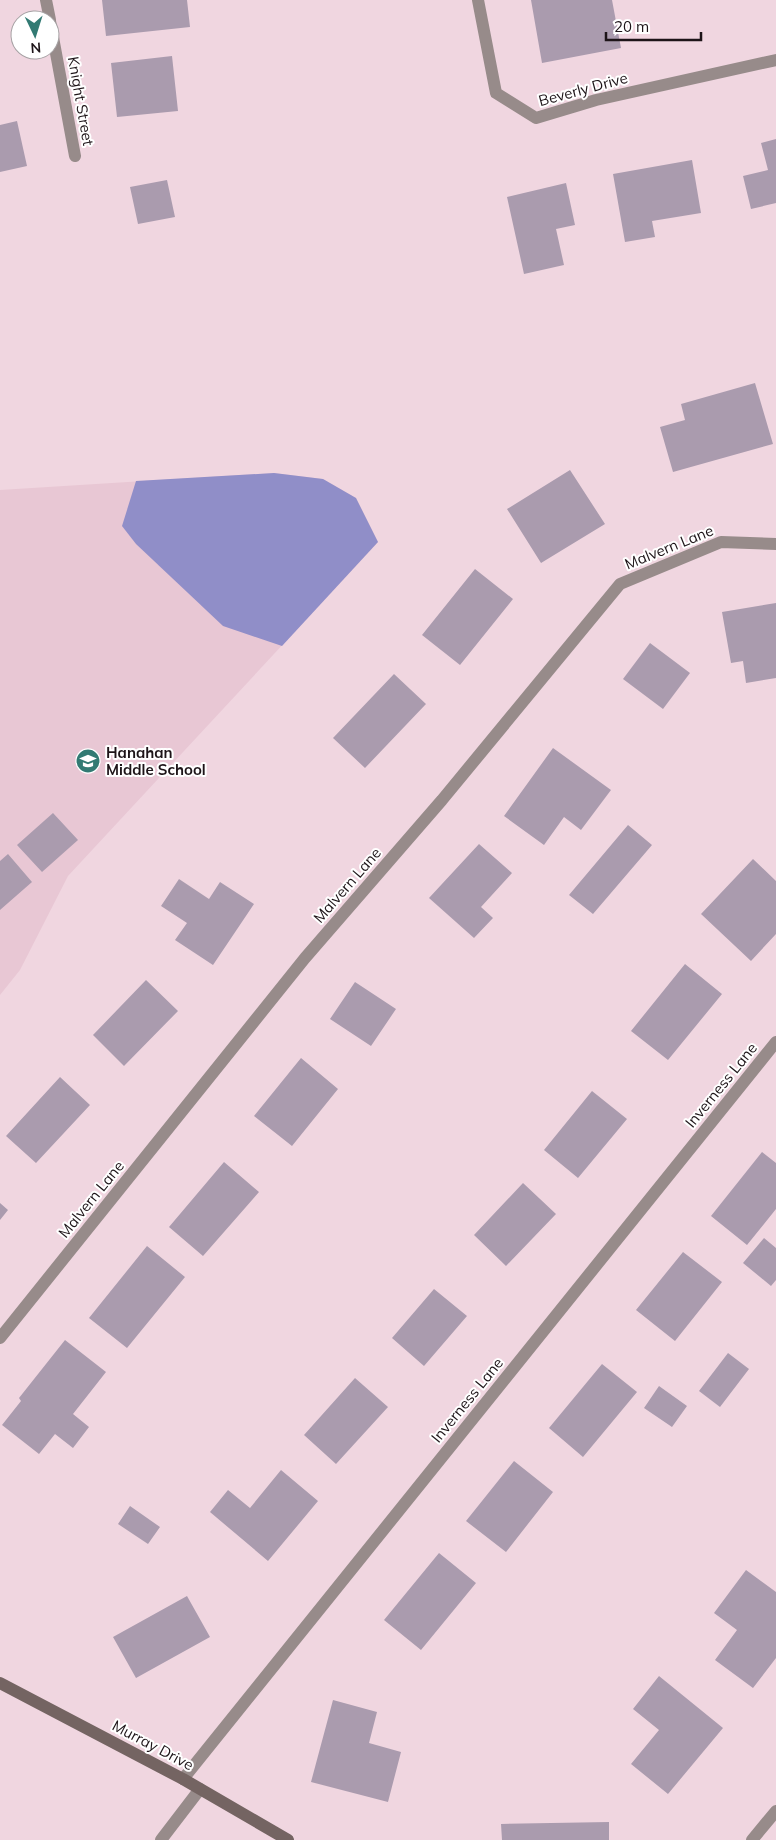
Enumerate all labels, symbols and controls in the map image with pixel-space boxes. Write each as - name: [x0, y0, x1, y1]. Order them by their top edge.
- north arrow: [10, 10, 60, 60]
- scale bar: [606, 10, 701, 42]
- text: 20 m: [614, 17, 649, 36]
- text: N: [30, 39, 42, 57]
- street label: Knight Street: [64, 55, 98, 147]
- street label: Beverly Drive: [536, 68, 630, 110]
- street label: Malvern Lane: [622, 521, 716, 573]
- place label: Hanahan Middle School: [106, 743, 206, 779]
- school or university icon: Hanahan Middle School: [75, 748, 101, 774]
- street label: Malvern Lane: [309, 843, 385, 927]
- street label: Inverness Lane: [681, 1039, 761, 1131]
- street label: Malvern Lane: [54, 1157, 128, 1241]
- street label: Inverness Lane: [427, 1354, 507, 1446]
- street label: Murray Drive: [109, 1716, 197, 1774]

